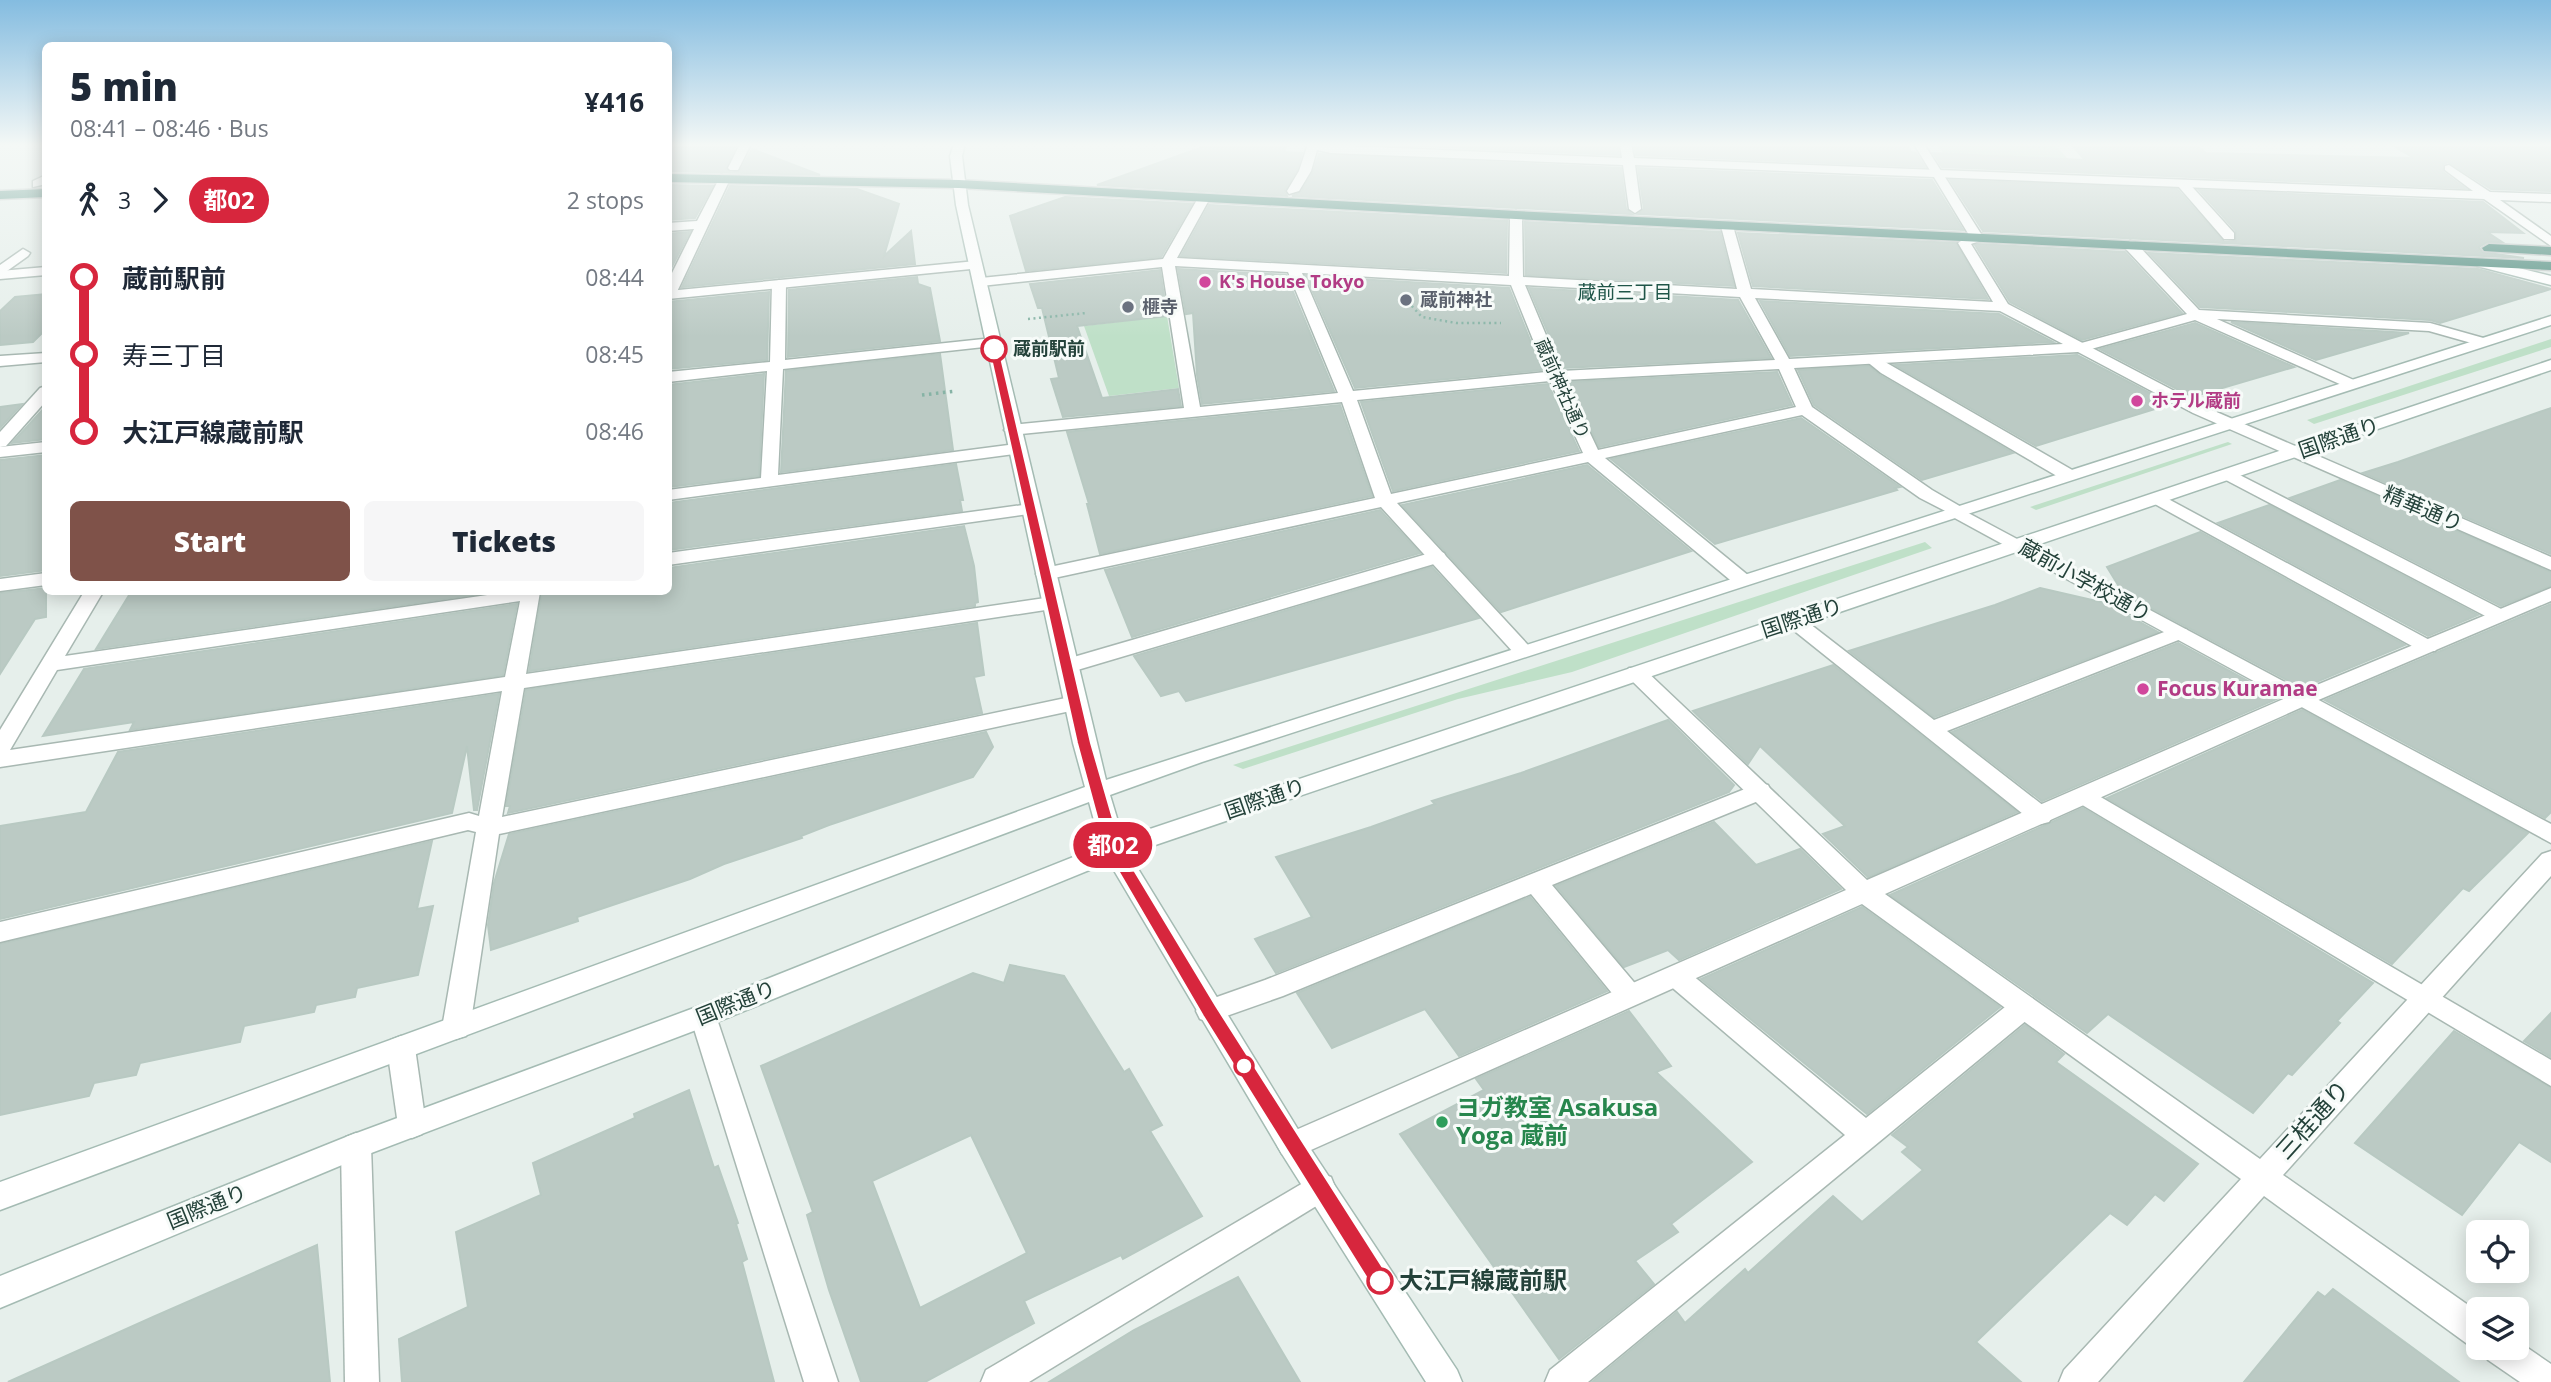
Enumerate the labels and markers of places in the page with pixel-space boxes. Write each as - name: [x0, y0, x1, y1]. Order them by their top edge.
- place label: K's House Tokyo: [1219, 269, 1365, 293]
- marker: K's House Tokyo: [1197, 274, 1213, 290]
- place label: 蔵前神社: [1420, 287, 1492, 311]
- marker: 蔵前神社: [1398, 292, 1414, 308]
- place label: 榧寺: [1142, 294, 1178, 318]
- marker: 榧寺: [1120, 299, 1136, 315]
- marker: 蔵前駅前: [981, 336, 1007, 362]
- place label: 蔵前駅前: [1013, 336, 1085, 360]
- place label: ホテル蔵前: [2151, 388, 2241, 412]
- marker: ホテル蔵前: [2129, 393, 2145, 409]
- place label: Focus Kuramae: [2157, 674, 2318, 702]
- marker: Focus Kuramae: [2135, 681, 2151, 697]
- unlabelled marker: [1234, 1056, 1254, 1076]
- place label: ヨガ教室 Asakusa Yoga 蔵前: [1456, 1090, 1658, 1151]
- marker: ヨガ教室 Asakusa Yoga 蔵前: [1434, 1114, 1450, 1130]
- place label: 大江戸線蔵前駅: [1399, 1263, 1567, 1296]
- marker: 大江戸線蔵前駅: [1367, 1268, 1393, 1294]

